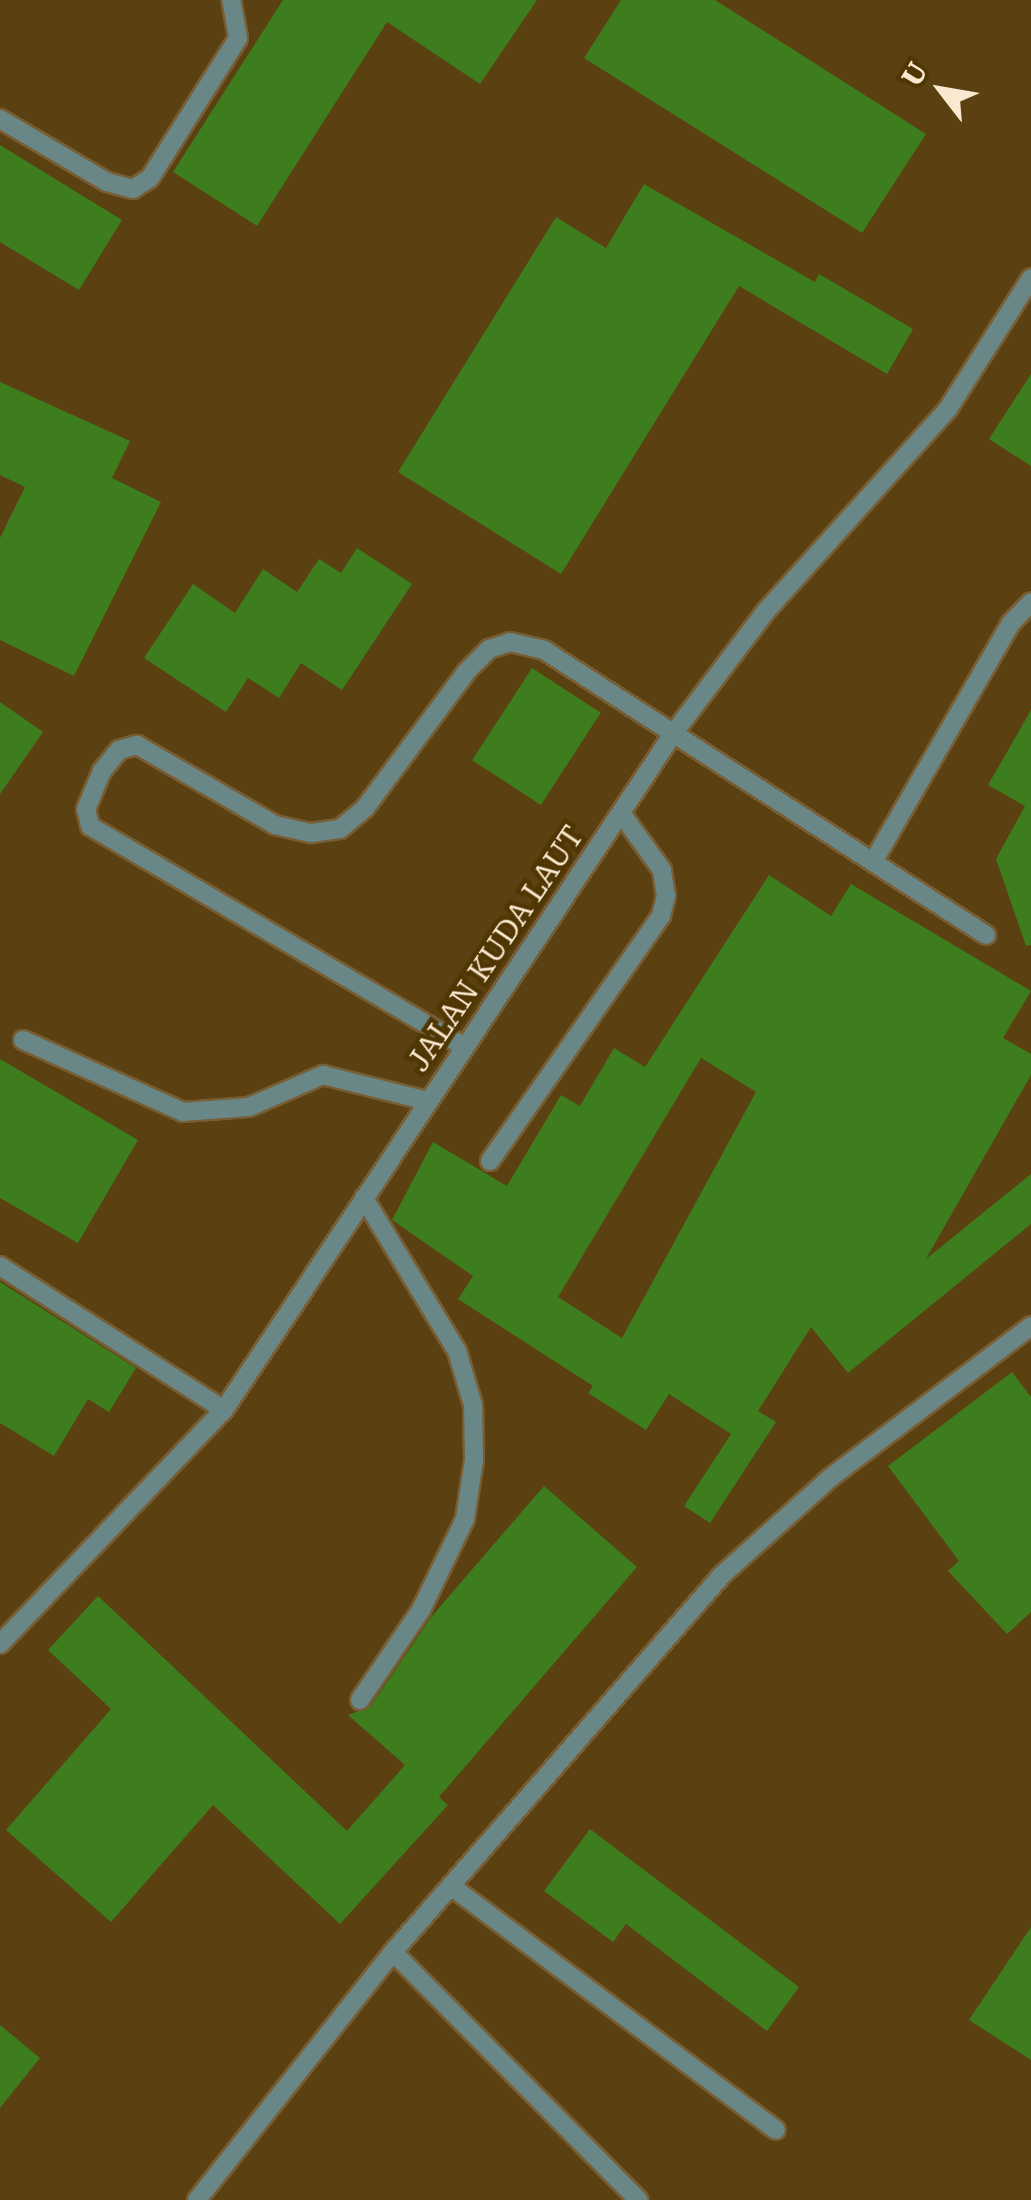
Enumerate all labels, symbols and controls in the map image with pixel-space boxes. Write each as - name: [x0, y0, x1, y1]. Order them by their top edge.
- north arrow: [891, 40, 991, 140]
- text: U: [895, 57, 935, 92]
- street label: JALAN KUDA LAUT: [401, 820, 591, 1078]

